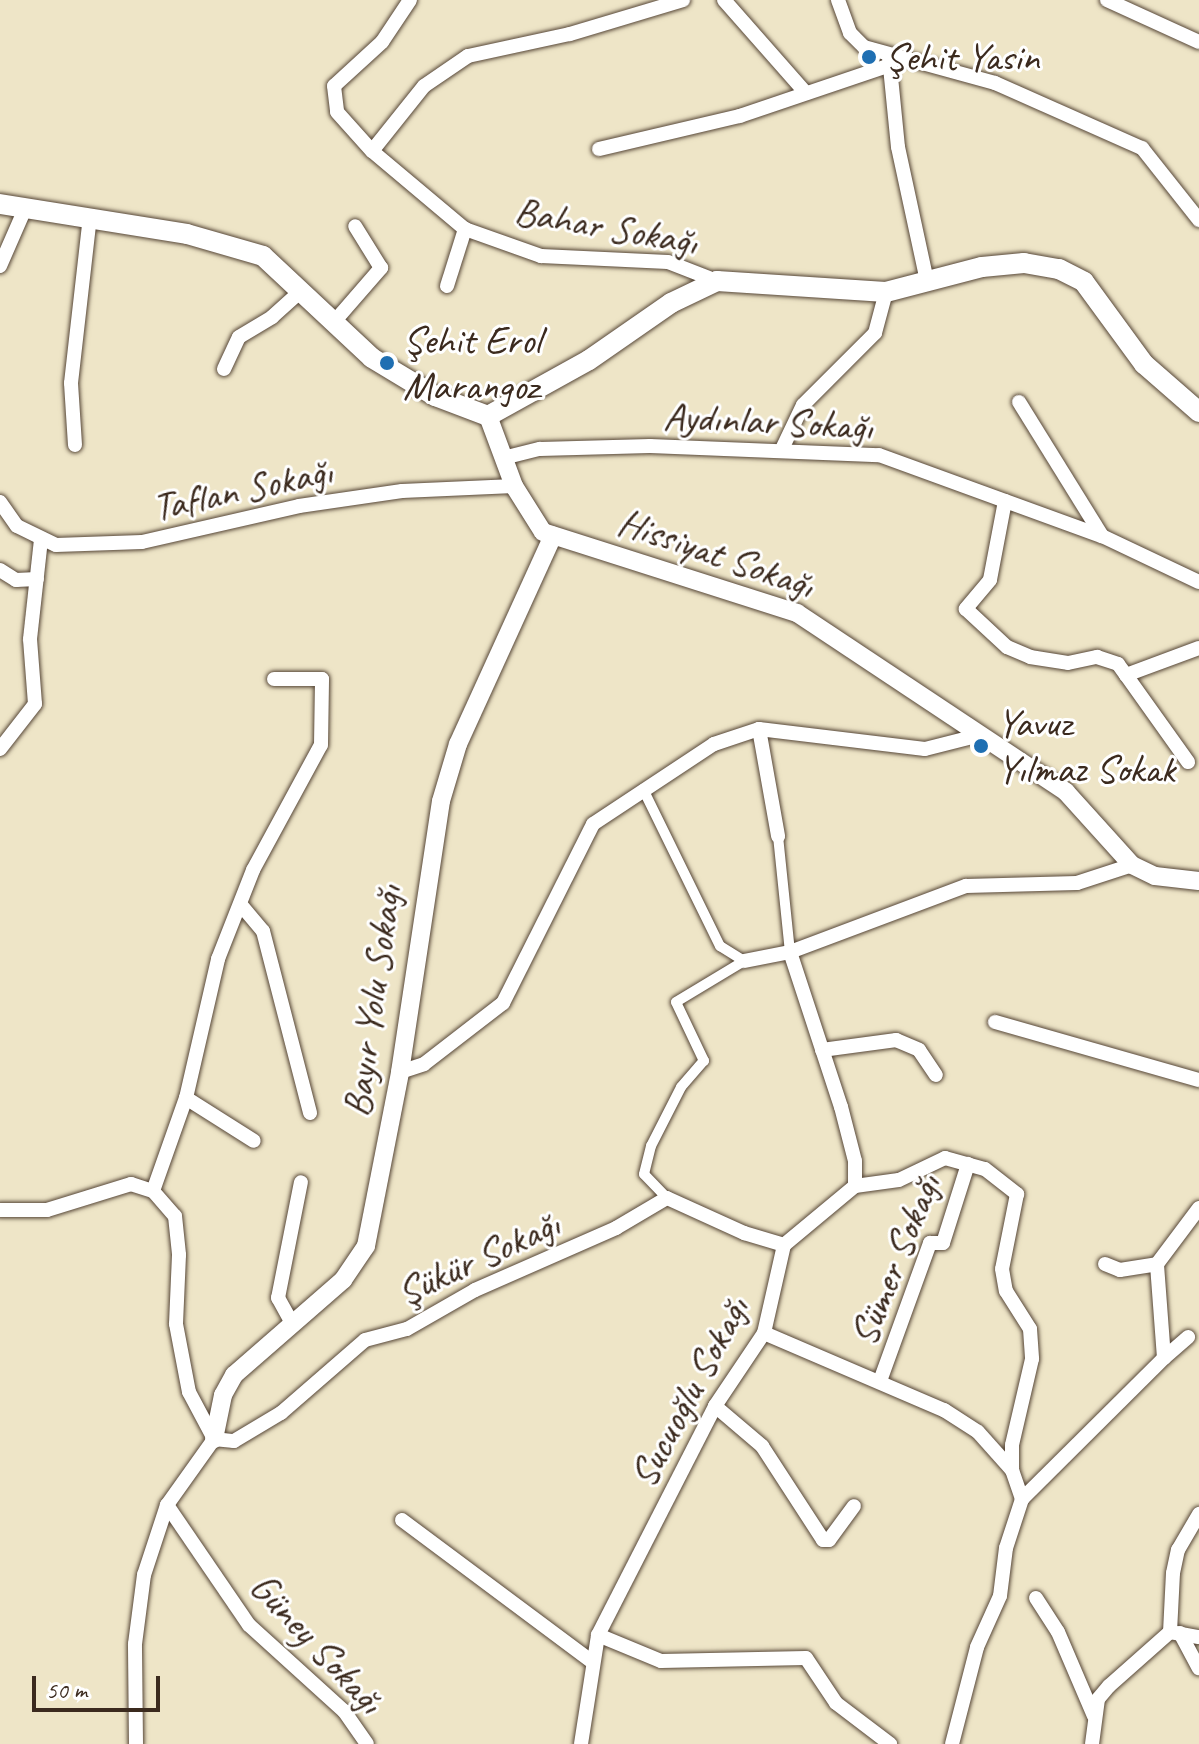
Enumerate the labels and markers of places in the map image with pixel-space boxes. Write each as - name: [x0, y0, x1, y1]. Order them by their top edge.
- place label: Şehit Yasin: [885, 33, 1040, 81]
- marker: Şehit Yasin: [860, 48, 878, 66]
- place label: Şehit Erol Marangoz: [403, 316, 541, 410]
- marker: Şehit Erol Marangoz: [378, 354, 396, 372]
- place label: Yavuz Yılmaz Sokak: [997, 699, 1174, 793]
- marker: Yavuz Yılmaz Sokak: [972, 737, 990, 755]

